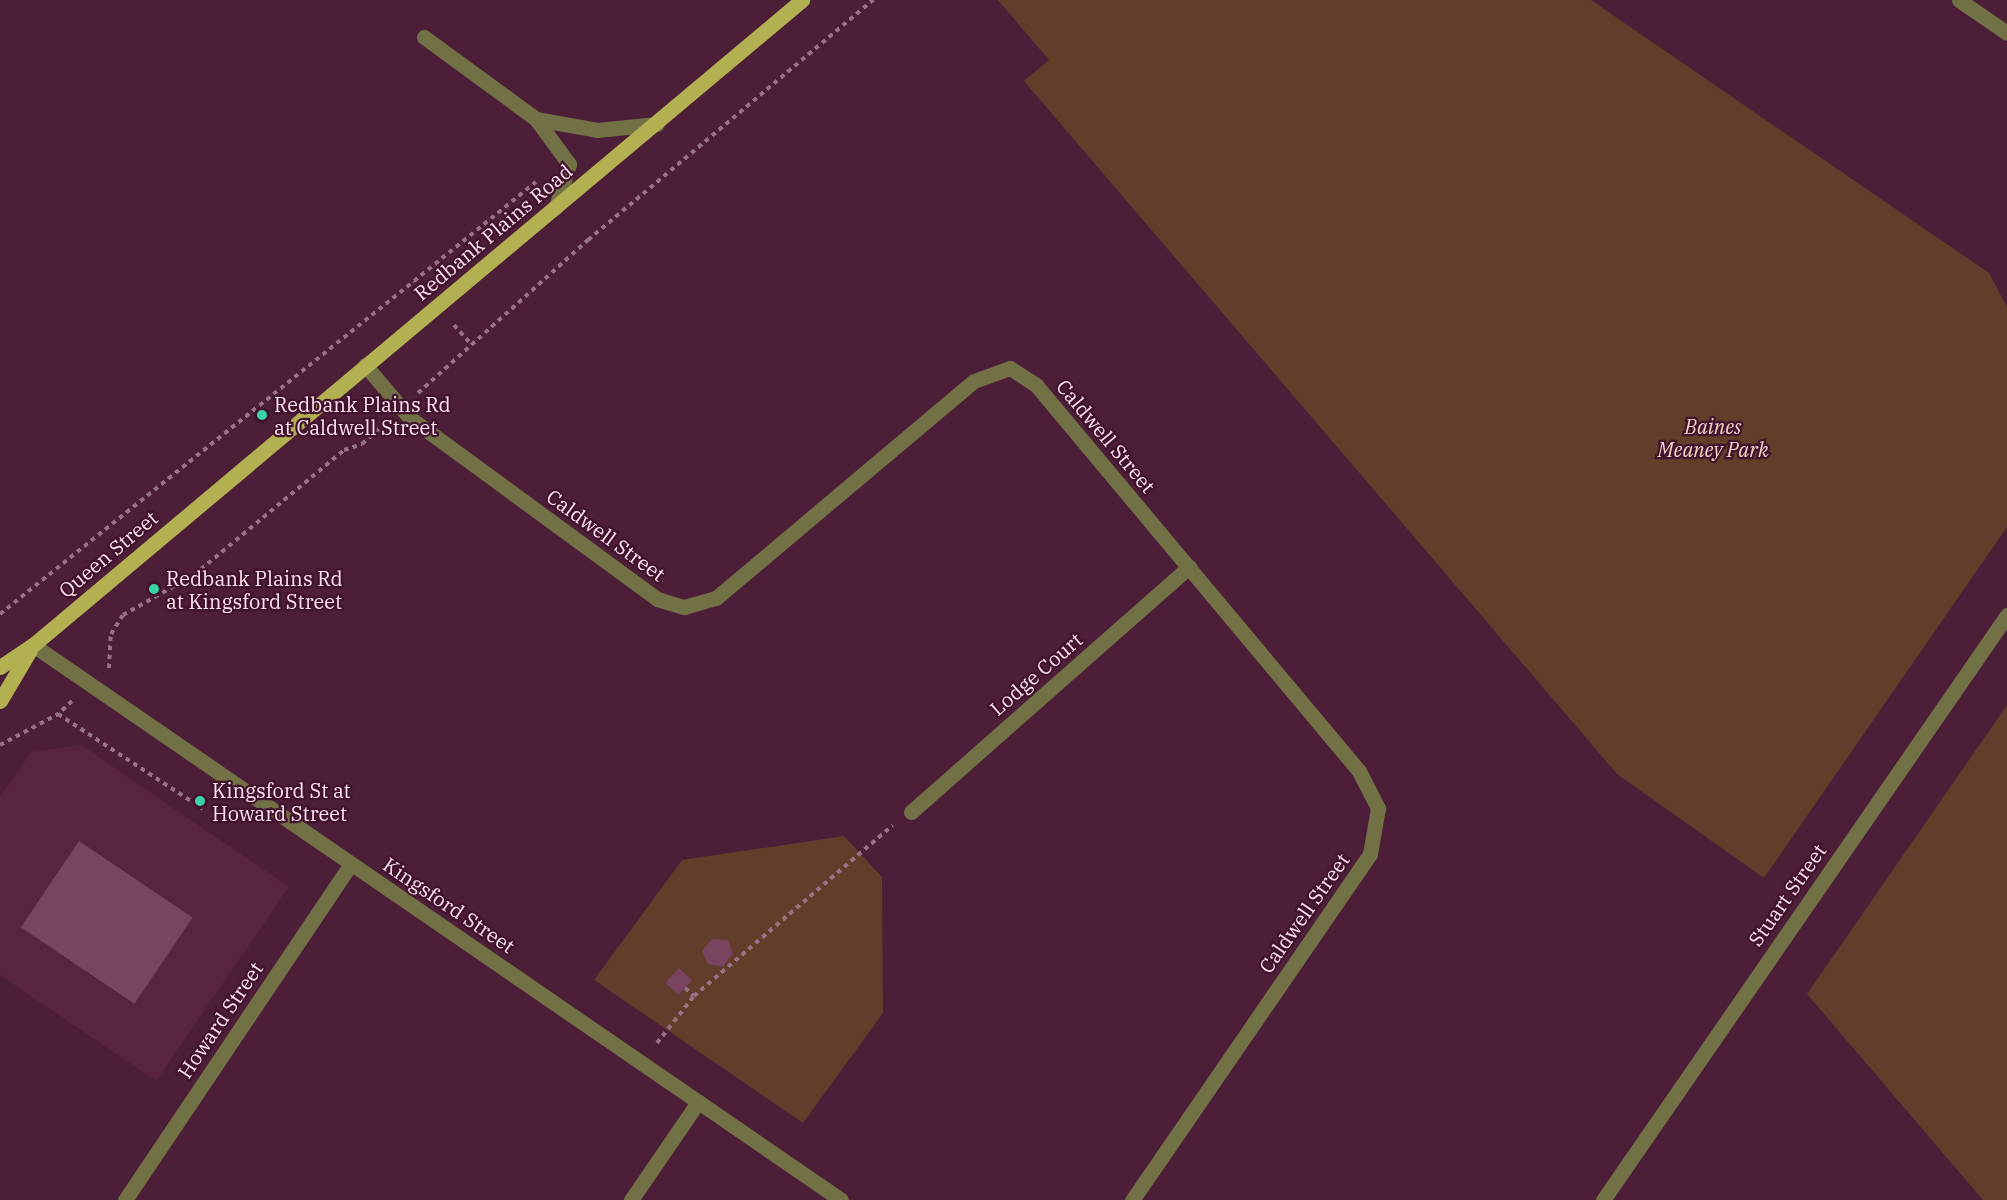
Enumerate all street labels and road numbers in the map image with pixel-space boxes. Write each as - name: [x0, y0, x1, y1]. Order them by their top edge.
- street label: Redbank Plains Road: [409, 159, 577, 305]
- street label: Caldwell Street: [1052, 374, 1160, 498]
- street label: Caldwell Street: [542, 484, 670, 586]
- street label: Queen Street: [54, 506, 162, 602]
- street label: Lodge Court: [985, 627, 1087, 721]
- street label: Stuart Street: [1743, 839, 1831, 951]
- street label: Caldwell Street: [1254, 848, 1354, 978]
- street label: Kingsford Street: [379, 852, 519, 958]
- street label: Howard Street: [172, 957, 268, 1083]

